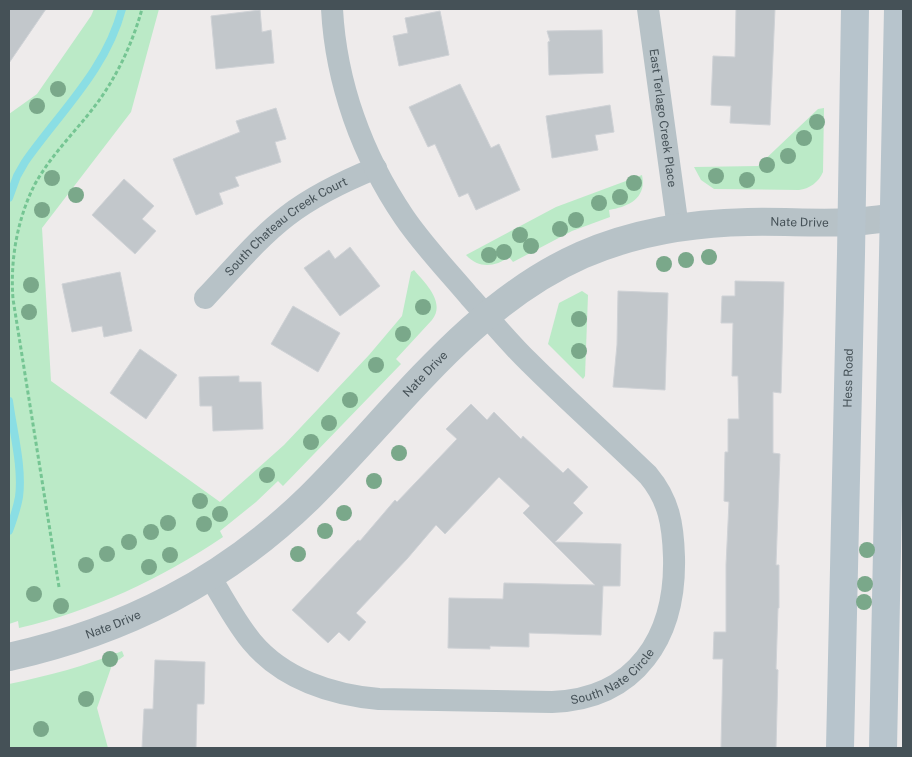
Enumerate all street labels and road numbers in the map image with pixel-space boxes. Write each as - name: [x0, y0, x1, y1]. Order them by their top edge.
- street label: East Terlago Creek Place: [647, 48, 679, 188]
- street label: South Chateau Creek Court: [222, 174, 350, 279]
- street label: Nate Drive: [770, 215, 829, 230]
- street label: Nate Drive: [400, 348, 451, 400]
- street label: Hess Road: [841, 348, 856, 408]
- street label: Nate Drive: [83, 607, 143, 642]
- street label: South Nate Circle: [569, 646, 657, 707]

